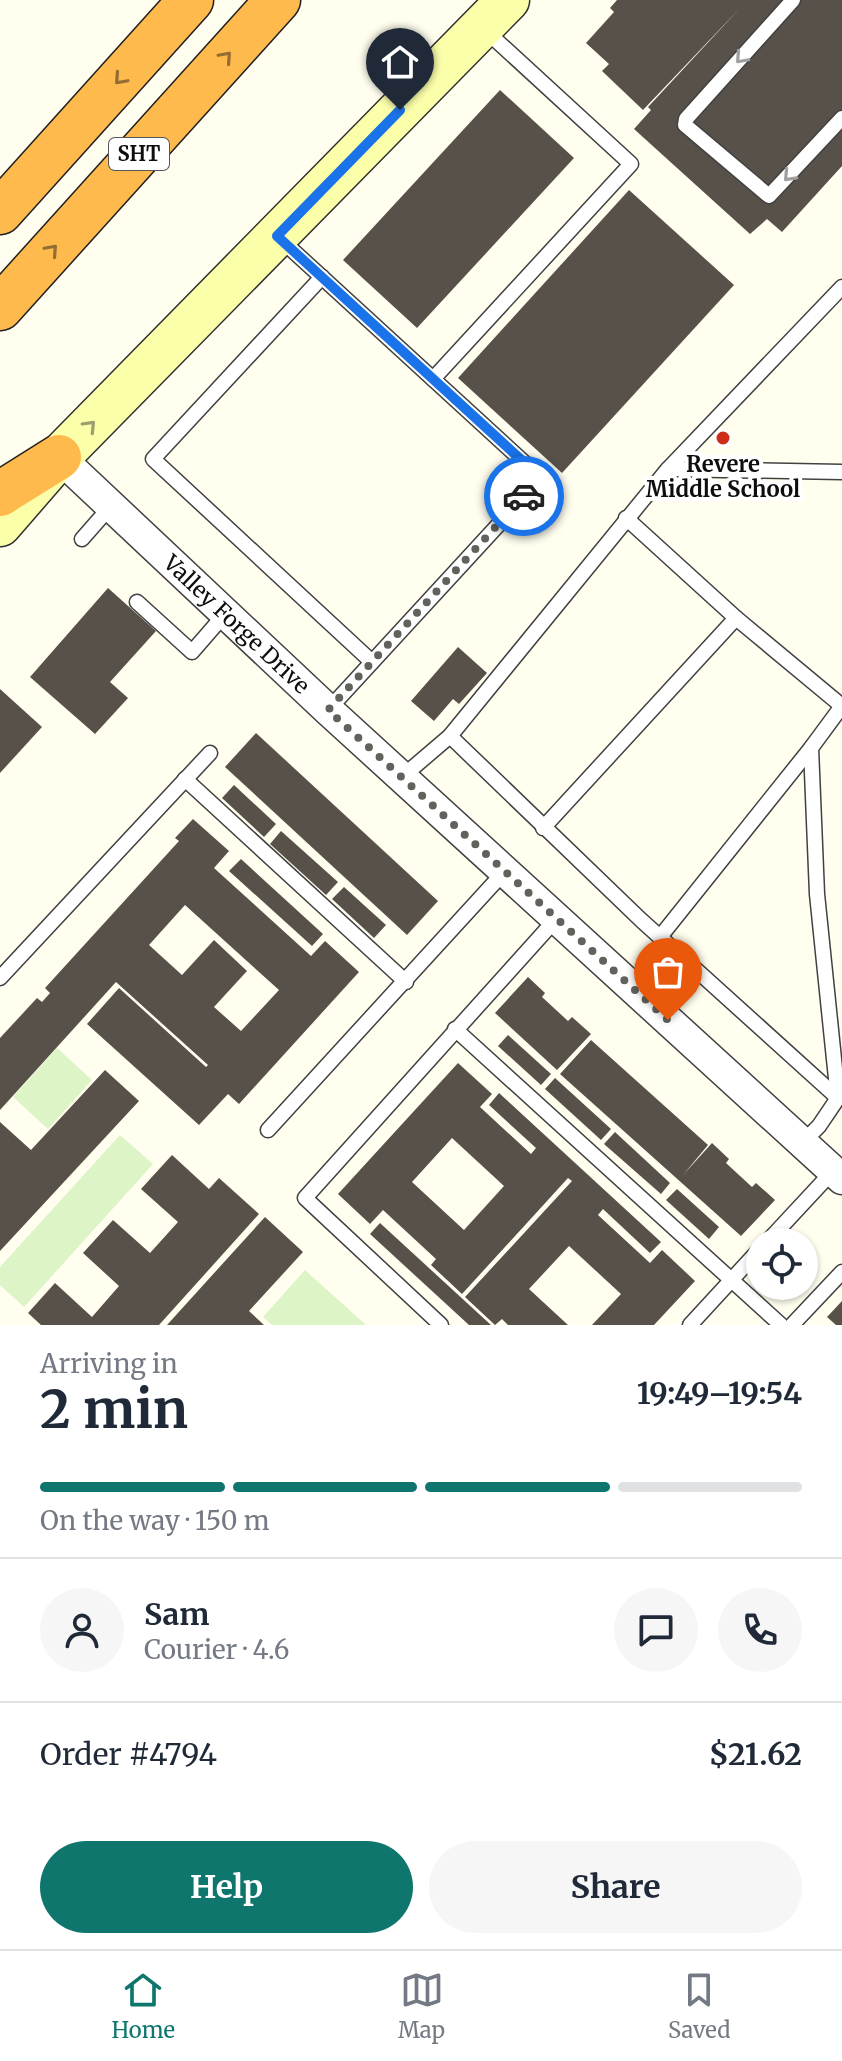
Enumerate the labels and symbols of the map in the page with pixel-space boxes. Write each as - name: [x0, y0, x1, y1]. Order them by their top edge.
- pin: [366, 28, 434, 110]
- one-way arrow: [736, 49, 751, 64]
- one-way arrow: [217, 52, 231, 67]
- one-way arrow: [116, 69, 130, 84]
- road number: SHT: [109, 138, 169, 170]
- one-way arrow: [785, 166, 799, 181]
- one-way arrow: [43, 245, 57, 260]
- one-way arrow: [81, 421, 95, 435]
- marker: Revere Middle School: [714, 429, 732, 447]
- place label: Revere Middle School: [646, 450, 800, 503]
- courier: [484, 456, 564, 536]
- street label: Valley Forge Drive: [157, 548, 316, 700]
- pin: [634, 938, 702, 1020]

